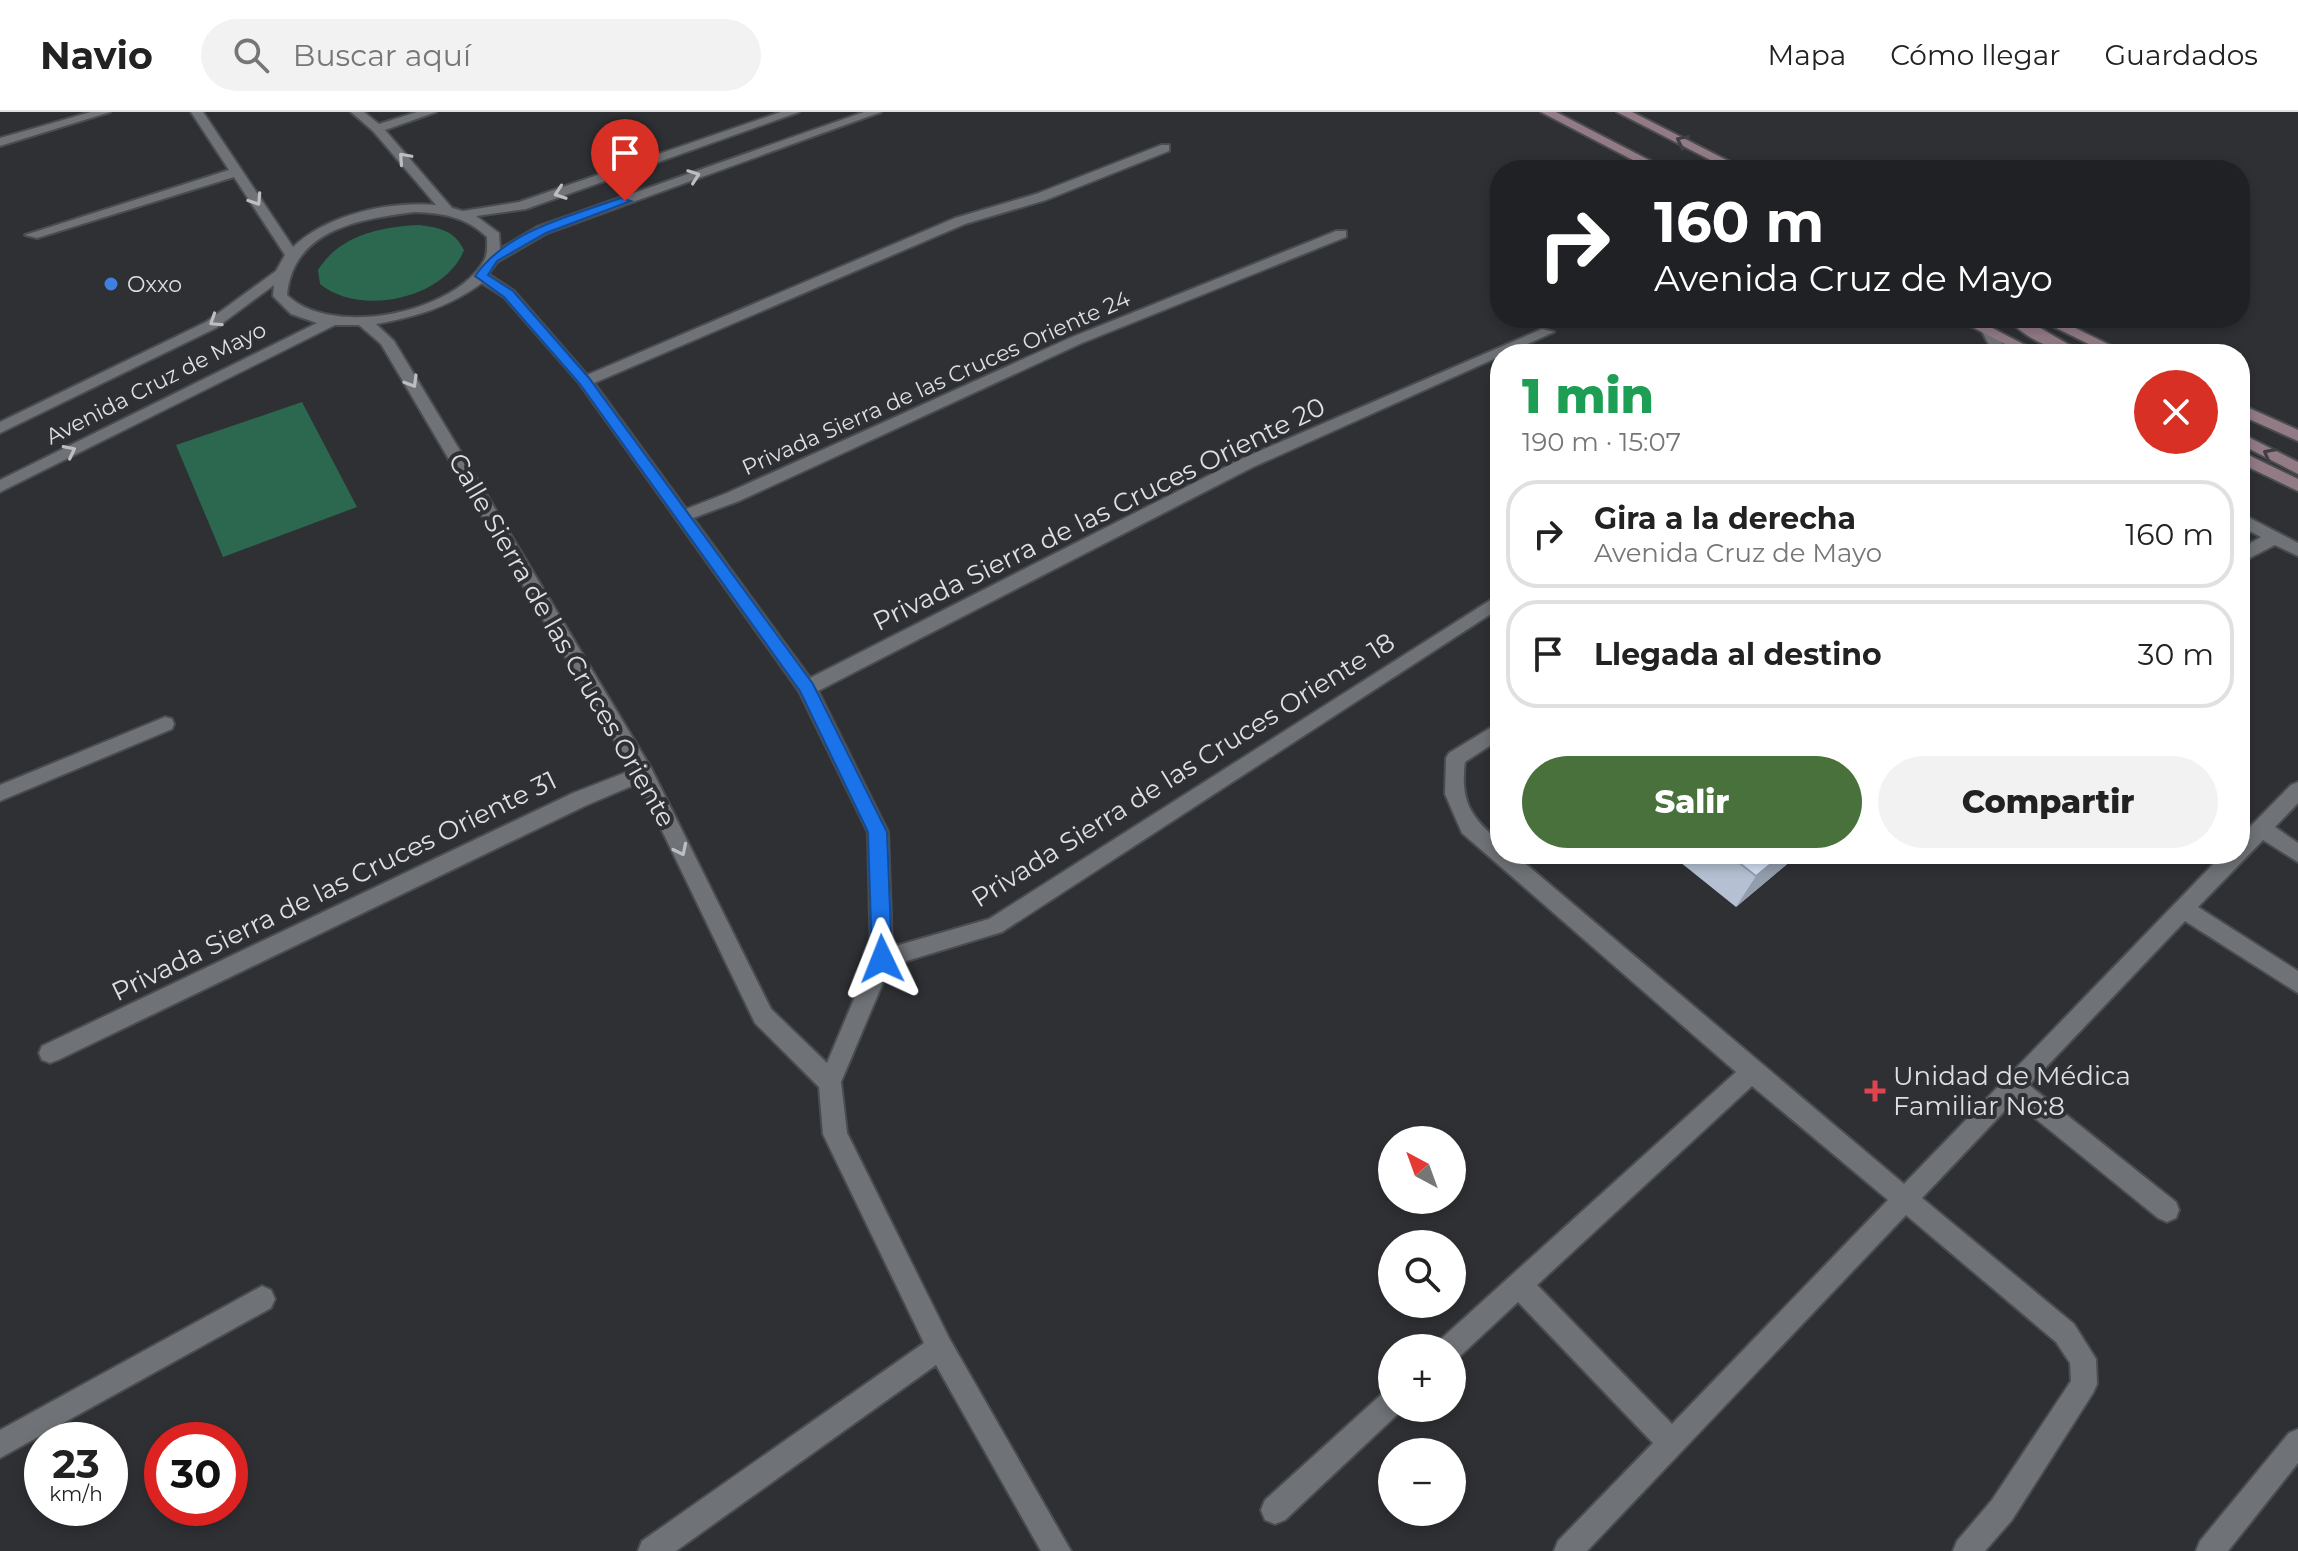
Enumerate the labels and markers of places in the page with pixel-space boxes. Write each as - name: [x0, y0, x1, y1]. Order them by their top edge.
- pin: [591, 119, 659, 201]
- place label: Oxxo: [127, 271, 182, 298]
- marker: Oxxo: [102, 275, 120, 293]
- place label: Unidad de Médica Familiar No:8: [1893, 1060, 2131, 1122]
- marker: Unidad de Médica Familiar No:8: [1864, 1080, 1886, 1102]

